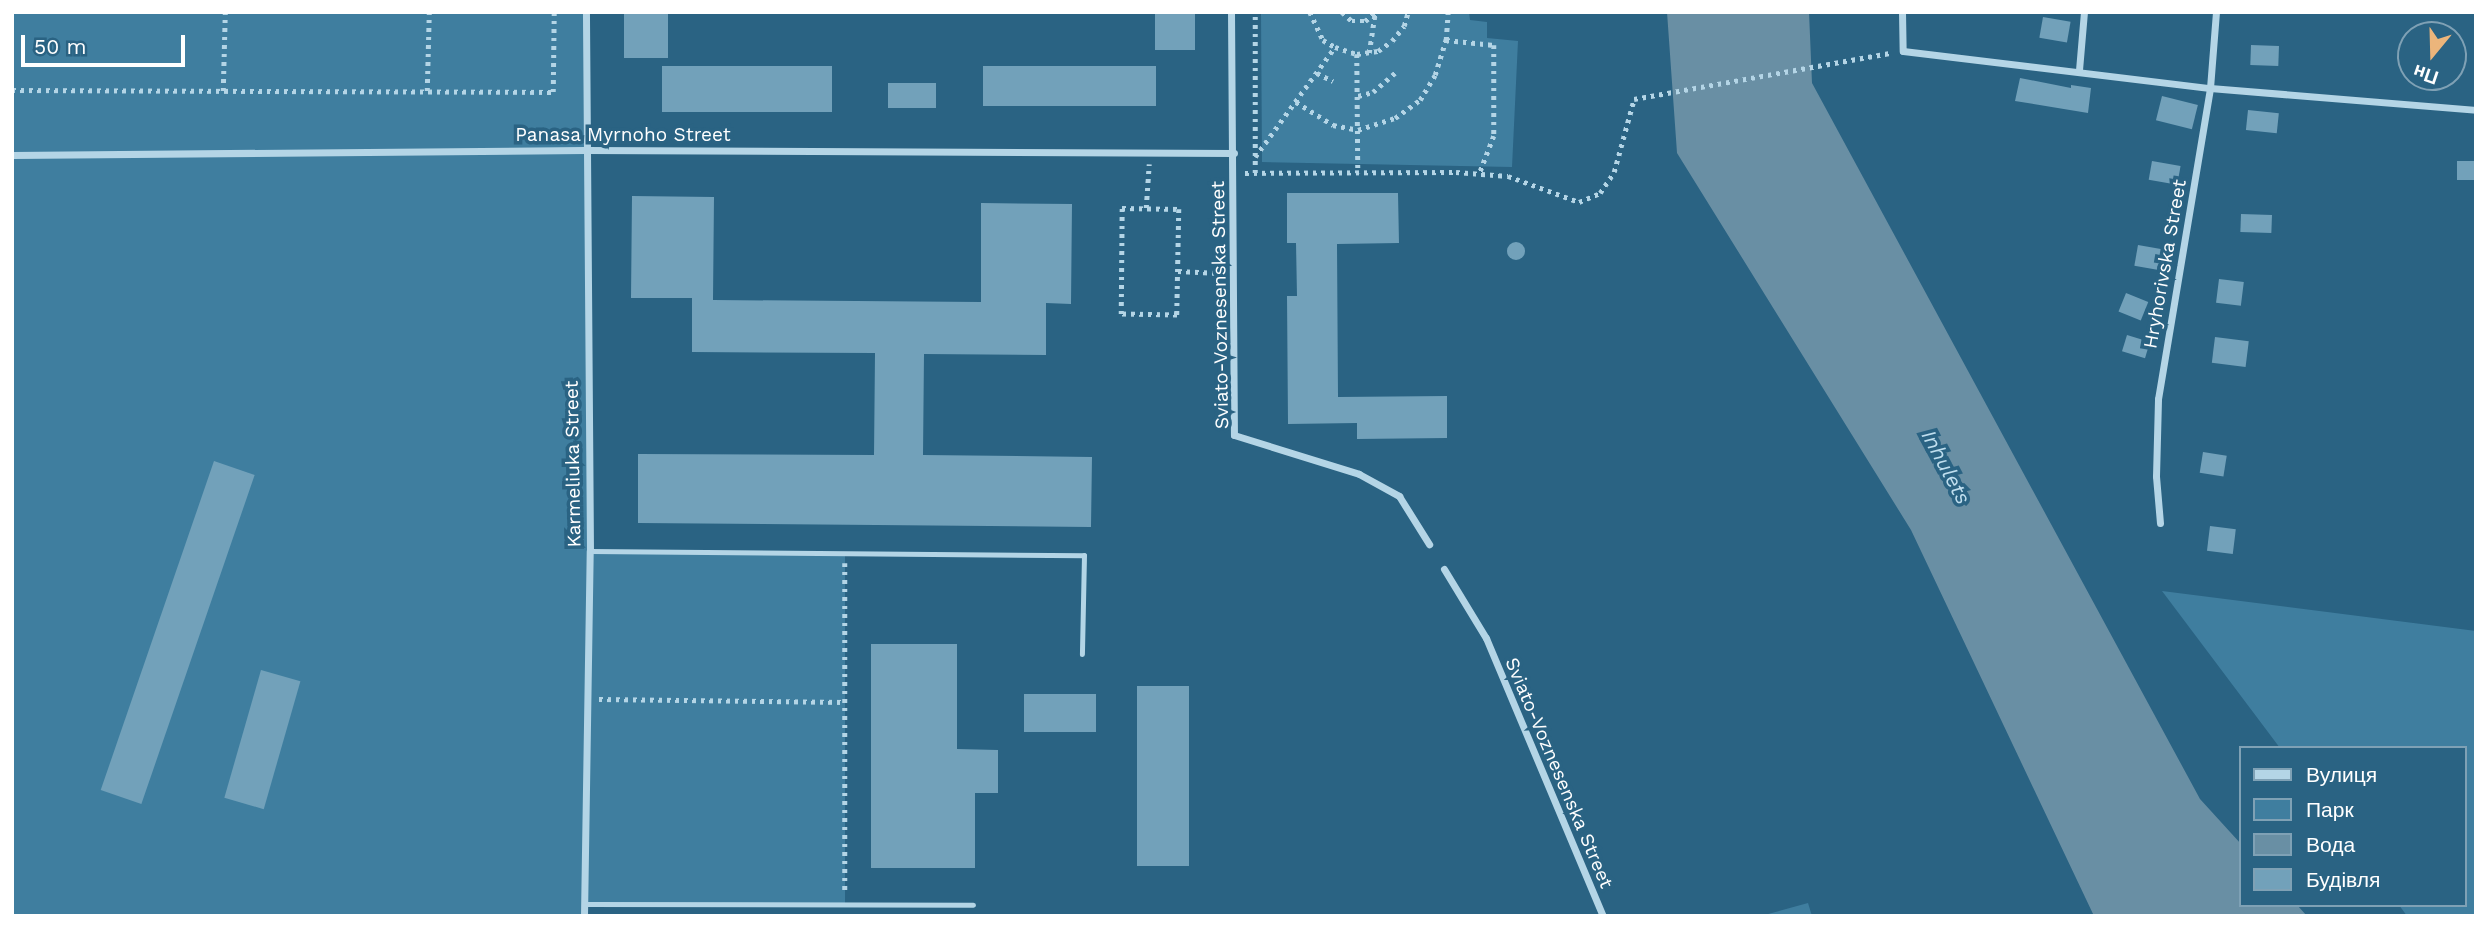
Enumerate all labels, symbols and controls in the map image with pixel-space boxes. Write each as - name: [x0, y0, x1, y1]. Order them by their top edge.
- scale bar: [24, 21, 189, 65]
- north arrow: [2397, 21, 2467, 91]
- text: 50 m: [34, 34, 86, 59]
- text: Пн: [2410, 59, 2441, 89]
- street label: Panasa Myrnoho Street: [515, 124, 731, 146]
- street label: Hryhorivska Street: [2139, 177, 2191, 351]
- street label: Sviato-Voznesenska Street: [1206, 180, 1234, 430]
- street label: Karmeliuka Street: [560, 380, 586, 548]
- water label: Inhulets: [1916, 426, 1976, 508]
- street label: Sviato-Voznesenska Street: [1500, 654, 1618, 892]
- legend: [2240, 746, 2467, 907]
- text: Вулиця: [2306, 762, 2377, 787]
- text: Парк: [2306, 797, 2354, 822]
- text: Вода: [2306, 832, 2355, 857]
- text: Будівля: [2306, 867, 2380, 892]

